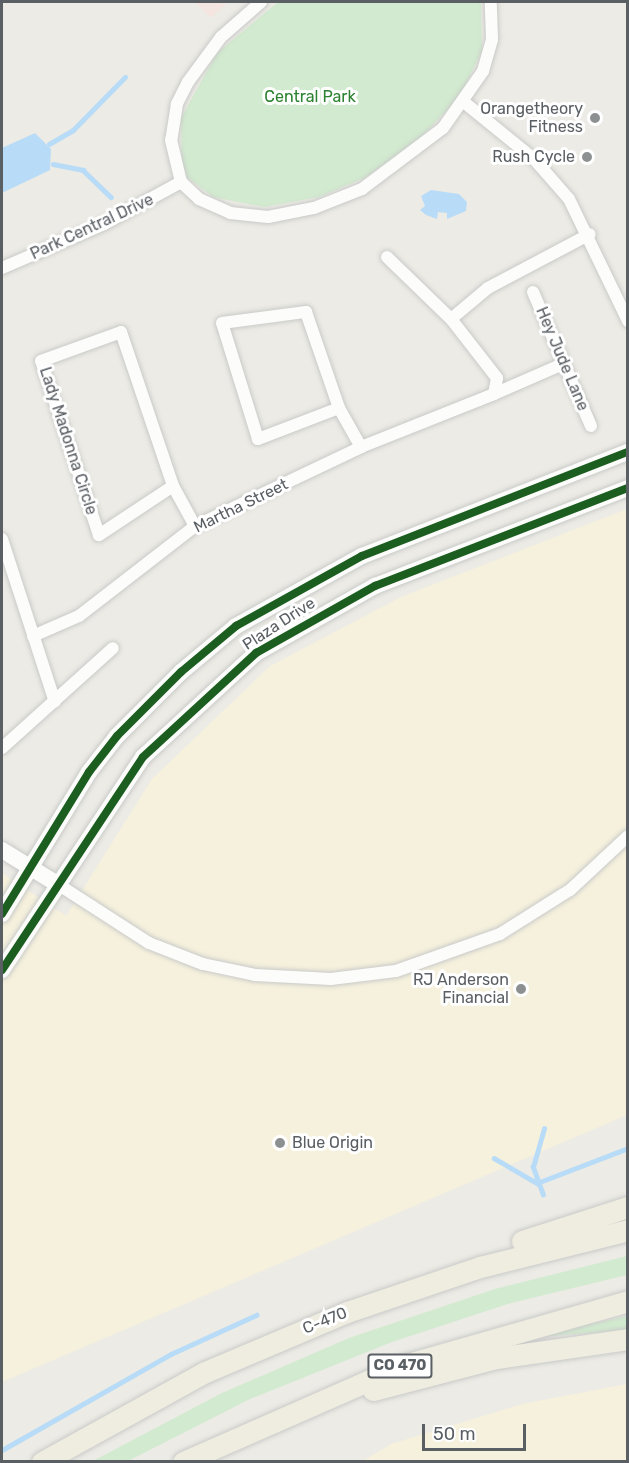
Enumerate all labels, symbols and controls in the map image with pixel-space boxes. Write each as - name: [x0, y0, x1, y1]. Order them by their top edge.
- park label: Central Park: [264, 87, 356, 107]
- place label: Orangetheory Fitness: [480, 99, 583, 137]
- marker: Orangetheory Fitness: [588, 111, 602, 125]
- place label: Rush Cycle: [492, 147, 575, 167]
- marker: Rush Cycle: [580, 150, 594, 164]
- street label: Park Central Drive: [27, 190, 157, 264]
- street label: Hey Jude Lane: [531, 304, 593, 414]
- street label: Lady Madonna Circle: [35, 365, 101, 517]
- street label: Martha Street: [191, 475, 291, 537]
- street label: Plaza Drive: [239, 594, 319, 654]
- place label: RJ Anderson Financial: [412, 970, 509, 1008]
- marker: RJ Anderson Financial: [514, 982, 528, 996]
- place label: Blue Origin: [292, 1133, 373, 1153]
- marker: Blue Origin: [273, 1136, 287, 1150]
- street label: C-470: [300, 1303, 350, 1339]
- road number: CO 470: [367, 1354, 433, 1378]
- scale bar: [425, 1412, 528, 1450]
- text: 50 m: [433, 1423, 476, 1445]

